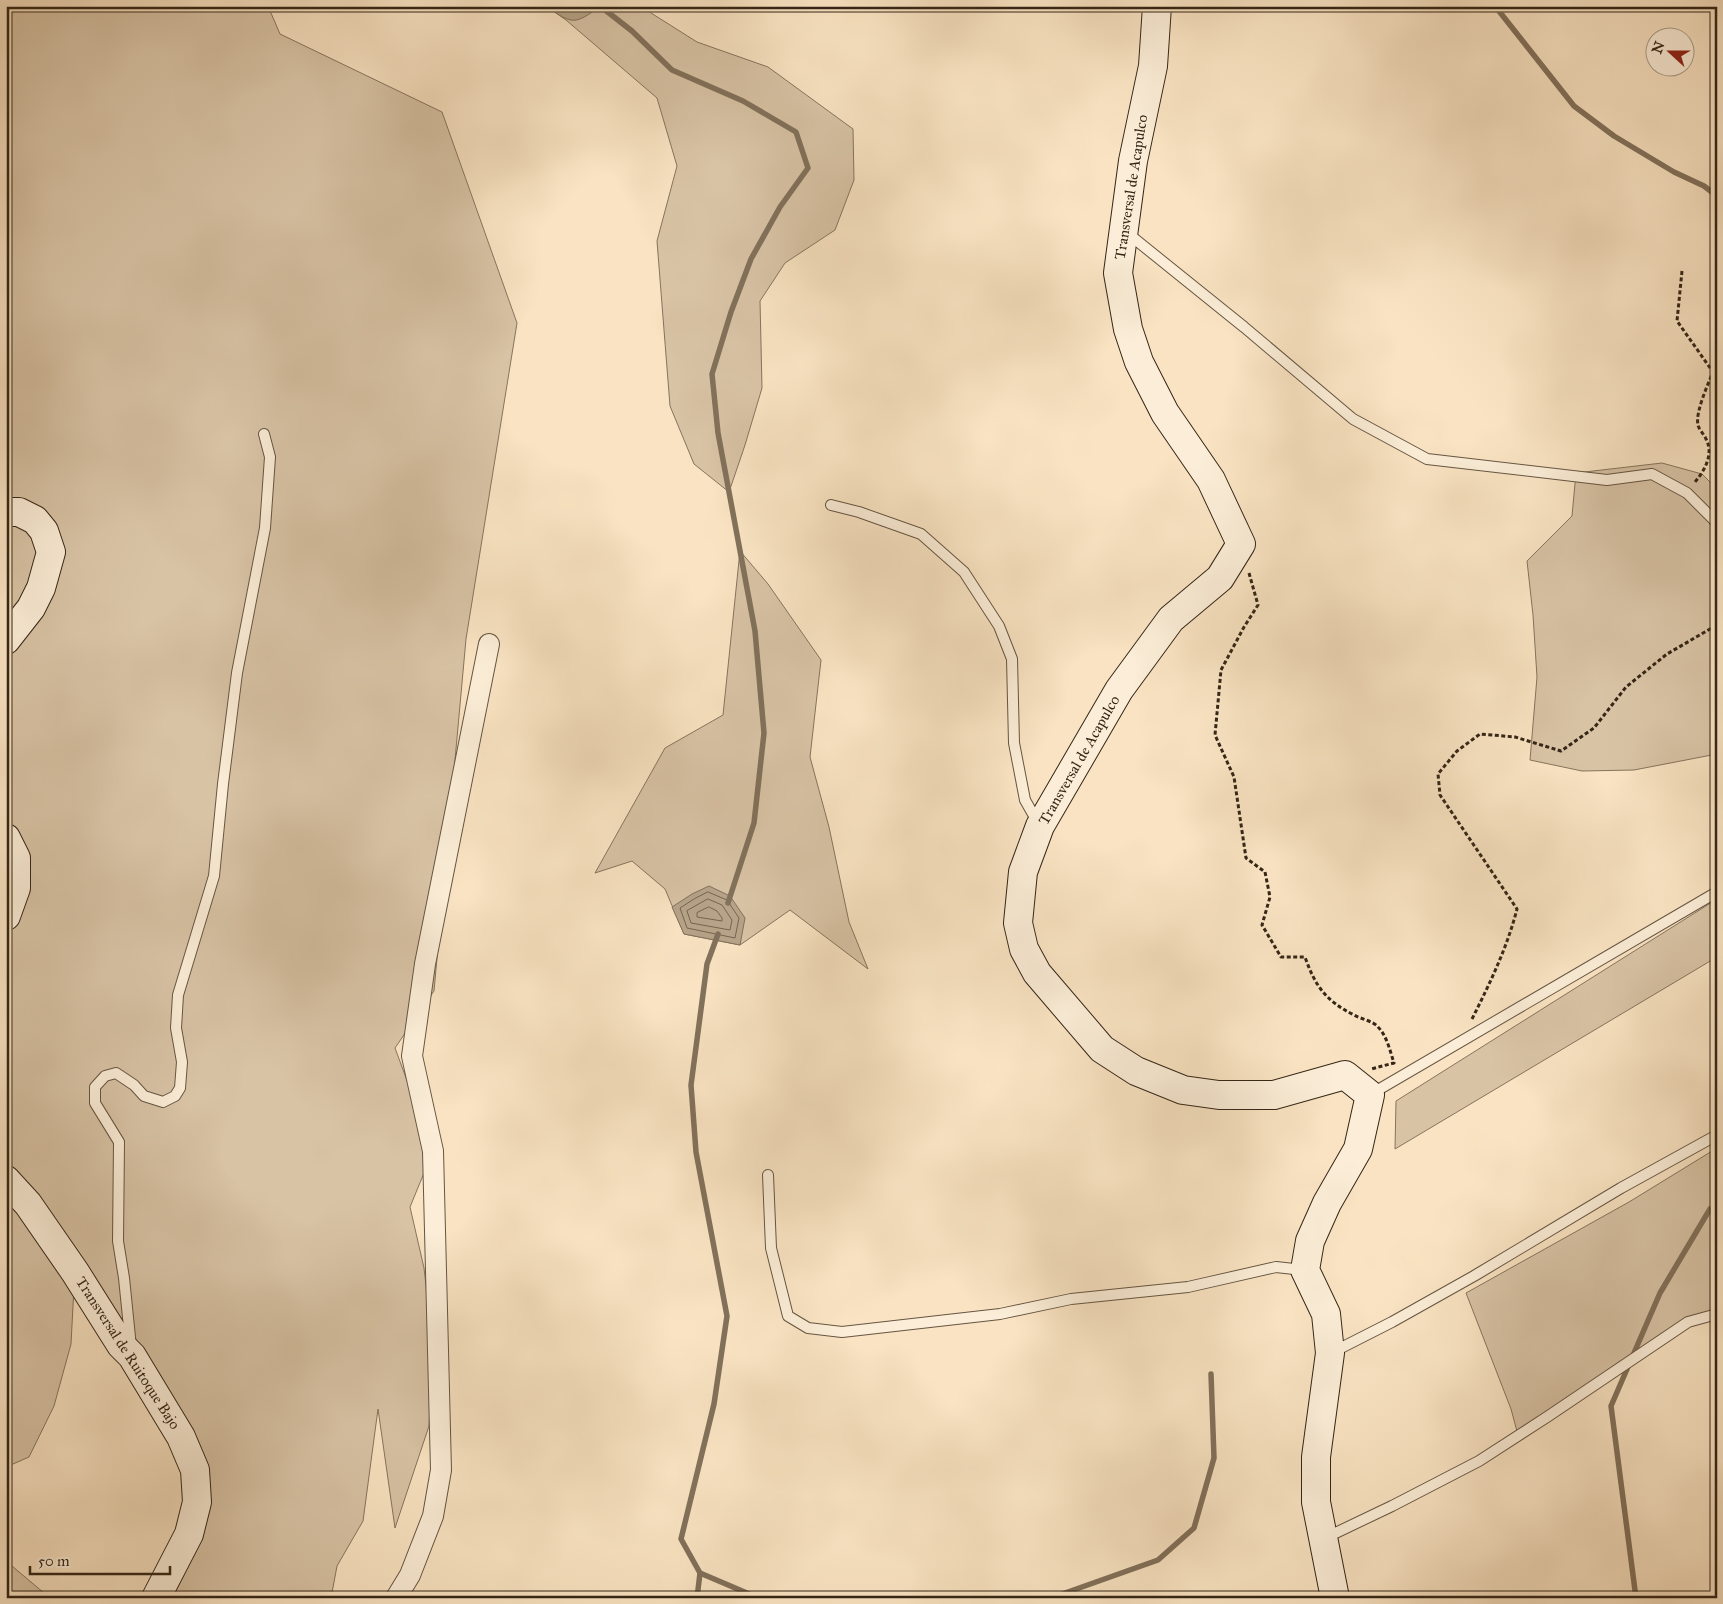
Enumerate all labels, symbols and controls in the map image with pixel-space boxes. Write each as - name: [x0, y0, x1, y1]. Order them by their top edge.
- north arrow: [1646, 28, 1696, 78]
- text: N: [1648, 39, 1668, 56]
- street label: Transversal de Acapulco: [1111, 113, 1151, 261]
- street label: Transversal de Acapulco: [1035, 692, 1124, 828]
- street label: Transversal de Ruitoque Bajo: [71, 1273, 184, 1433]
- scale bar: [30, 1544, 170, 1576]
- text: 50 m: [38, 1552, 70, 1570]

